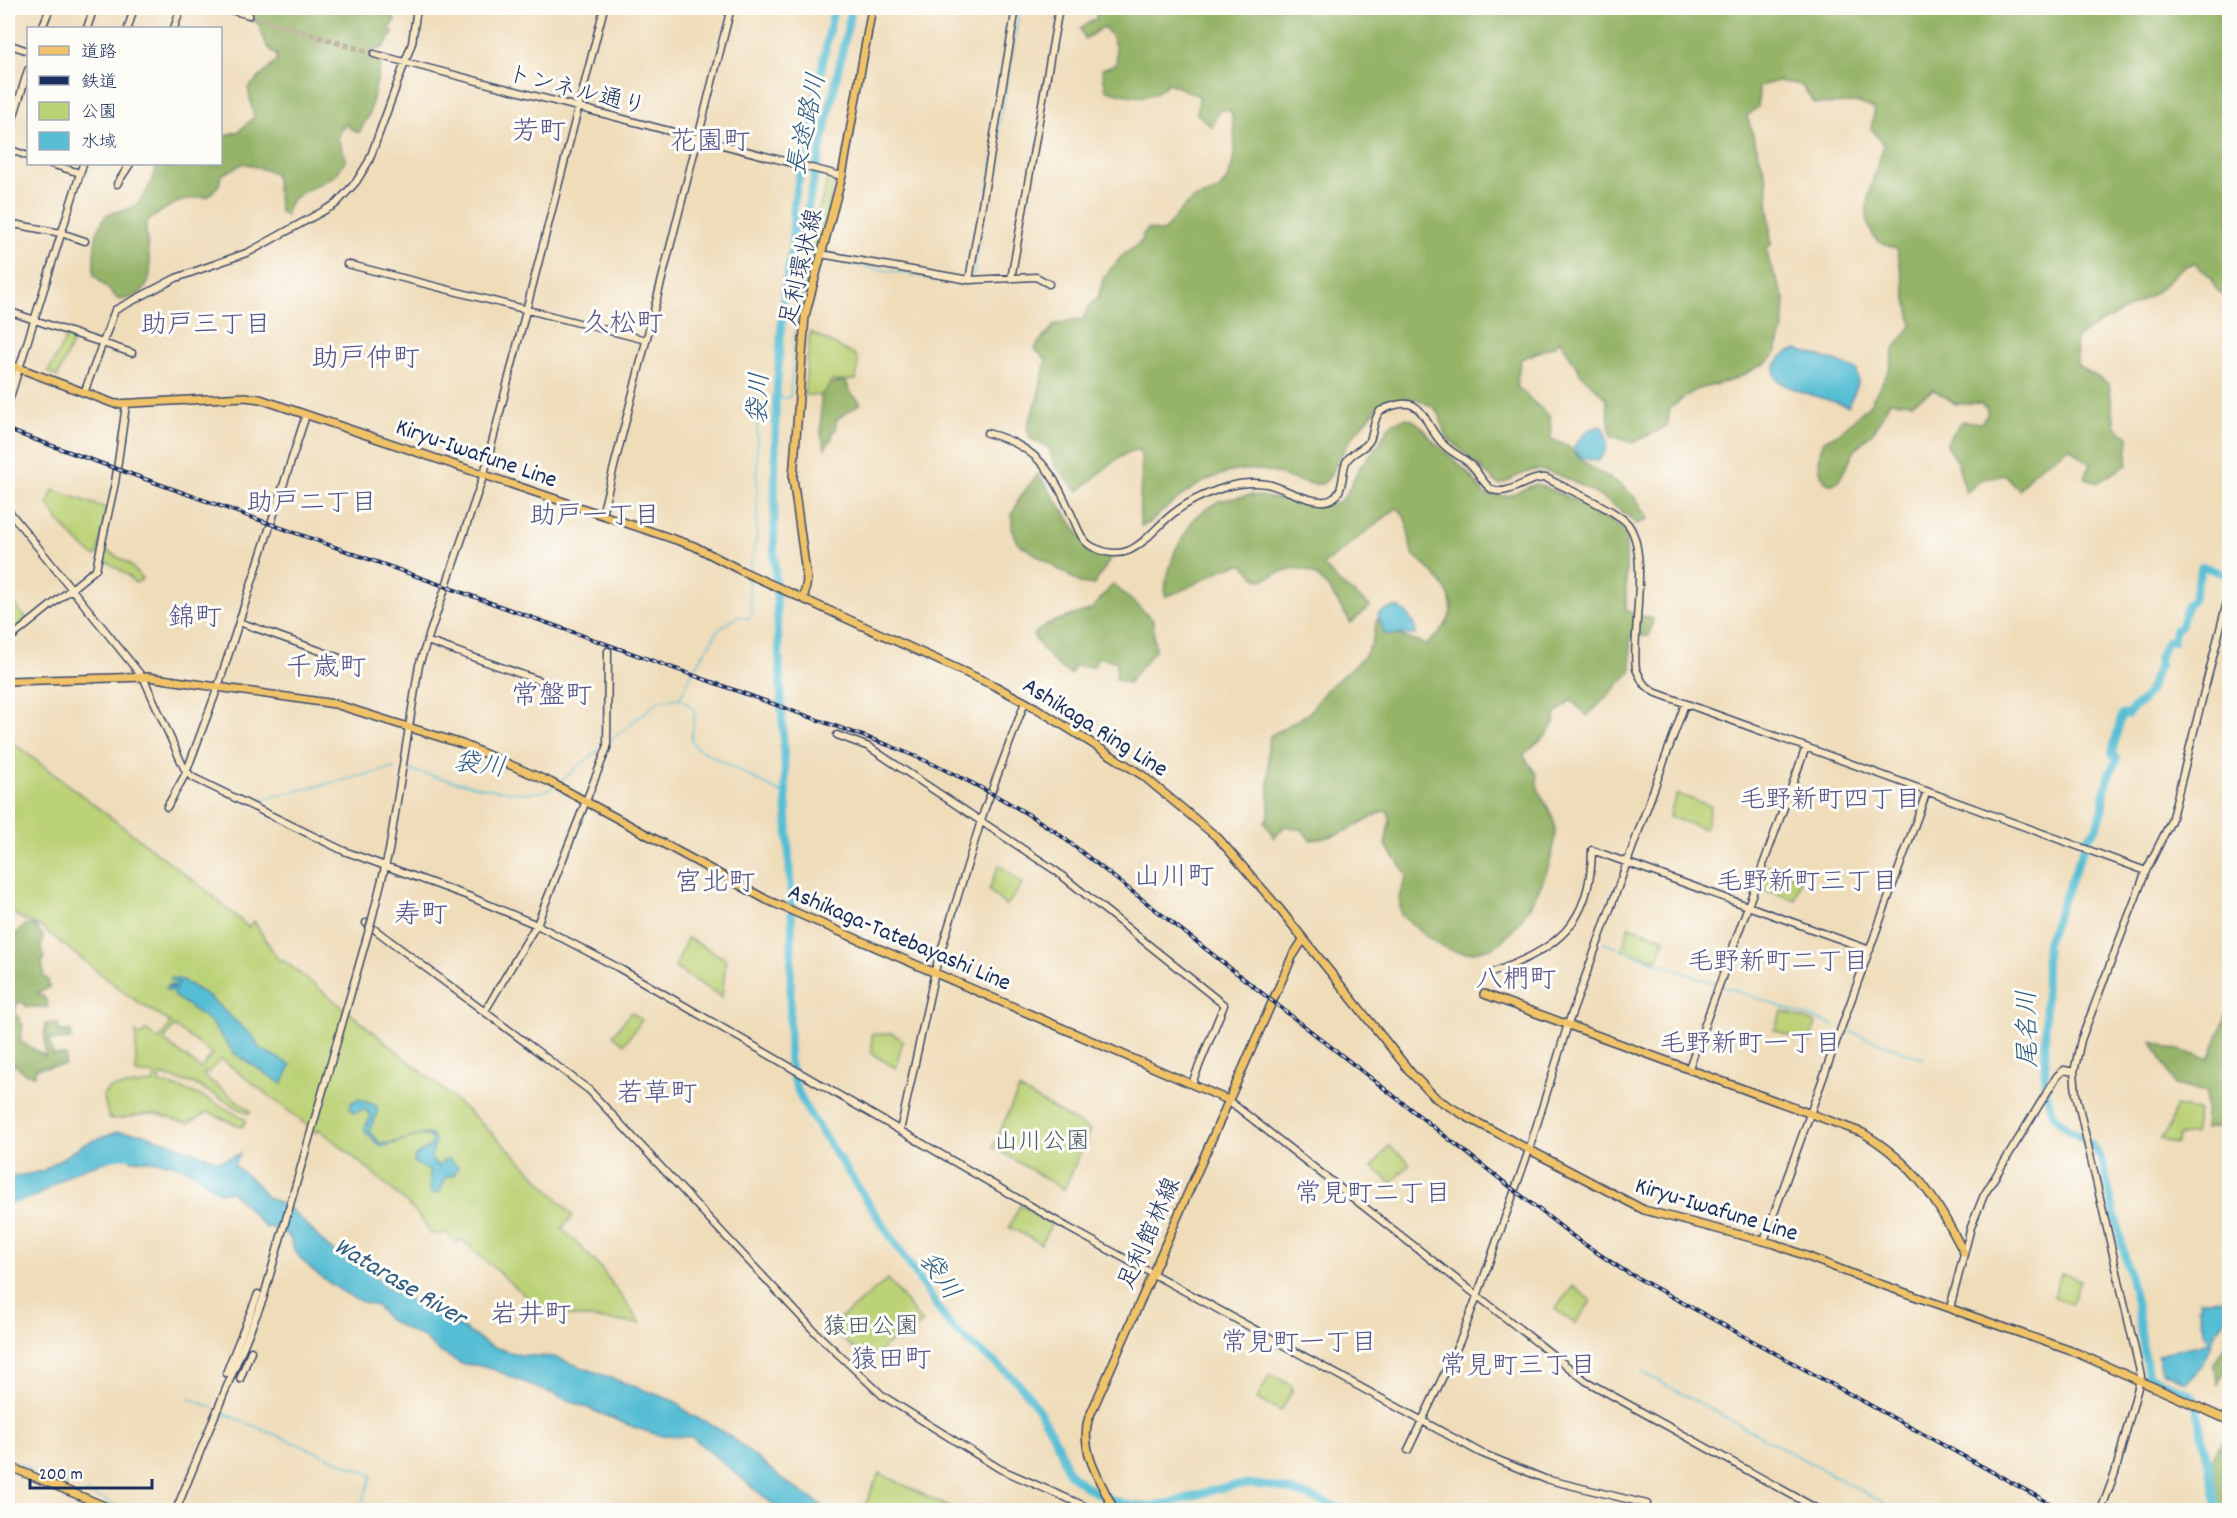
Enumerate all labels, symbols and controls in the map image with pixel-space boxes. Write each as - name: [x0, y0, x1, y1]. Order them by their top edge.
- legend: [27, 27, 222, 165]
- text: 道路: [81, 41, 117, 66]
- street label: トンネル通り: [503, 58, 649, 126]
- water label: 長途路川: [780, 70, 837, 179]
- text: 鉄道: [81, 71, 117, 96]
- text: 公園: [81, 101, 117, 126]
- district label: 芳町: [512, 114, 566, 153]
- district label: 花園町: [670, 124, 751, 163]
- text: 水域: [81, 131, 117, 156]
- street label: 足利環状線: [773, 205, 833, 330]
- district label: 久松町: [583, 306, 664, 345]
- district label: 助戸三丁目: [141, 308, 271, 345]
- district label: 助戸仲町: [312, 341, 420, 380]
- water label: 袋川: [741, 371, 780, 425]
- street label: Kiryu-Iwafune Line: [391, 411, 561, 498]
- district label: 助戸二丁目: [247, 486, 377, 523]
- district label: 助戸一丁目: [530, 499, 660, 536]
- district label: 錦町: [168, 600, 222, 639]
- district label: 千歳町: [286, 650, 367, 689]
- street label: Ashikaga Ring Line: [1015, 670, 1174, 787]
- district label: 常盤町: [512, 678, 593, 717]
- water label: 袋川: [451, 745, 508, 788]
- district label: 毛野新町四丁目: [1739, 783, 1921, 820]
- district label: 山川町: [1134, 859, 1215, 898]
- district label: 宮北町: [675, 865, 756, 904]
- district label: 毛野新町三丁目: [1716, 865, 1898, 902]
- street label: Ashikaga-Tatebayashi Line: [782, 876, 1016, 1001]
- district label: 寿町: [394, 897, 448, 936]
- district label: 毛野新町二丁目: [1687, 945, 1869, 982]
- district label: 八椚町: [1476, 962, 1557, 1001]
- water label: 尾名川: [2010, 990, 2049, 1068]
- district label: 毛野新町一丁目: [1659, 1027, 1841, 1064]
- district label: 若草町: [617, 1076, 698, 1115]
- park label: 山川公園: [994, 1126, 1090, 1160]
- street label: Kiryu-Iwafune Line: [1631, 1170, 1802, 1252]
- street label: 足利館林線: [1111, 1172, 1191, 1296]
- district label: 常見町二丁目: [1295, 1177, 1451, 1214]
- water label: Watarase River: [326, 1229, 475, 1339]
- water label: 袋川: [908, 1245, 968, 1309]
- district label: 岩井町: [491, 1297, 572, 1336]
- park label: 猿田公園: [823, 1311, 919, 1345]
- district label: 常見町一丁目: [1221, 1326, 1377, 1363]
- district label: 猿田町: [851, 1342, 932, 1381]
- district label: 常見町三丁目: [1440, 1349, 1596, 1386]
- scale bar: [30, 1452, 152, 1490]
- text: 200 m: [39, 1463, 83, 1488]

